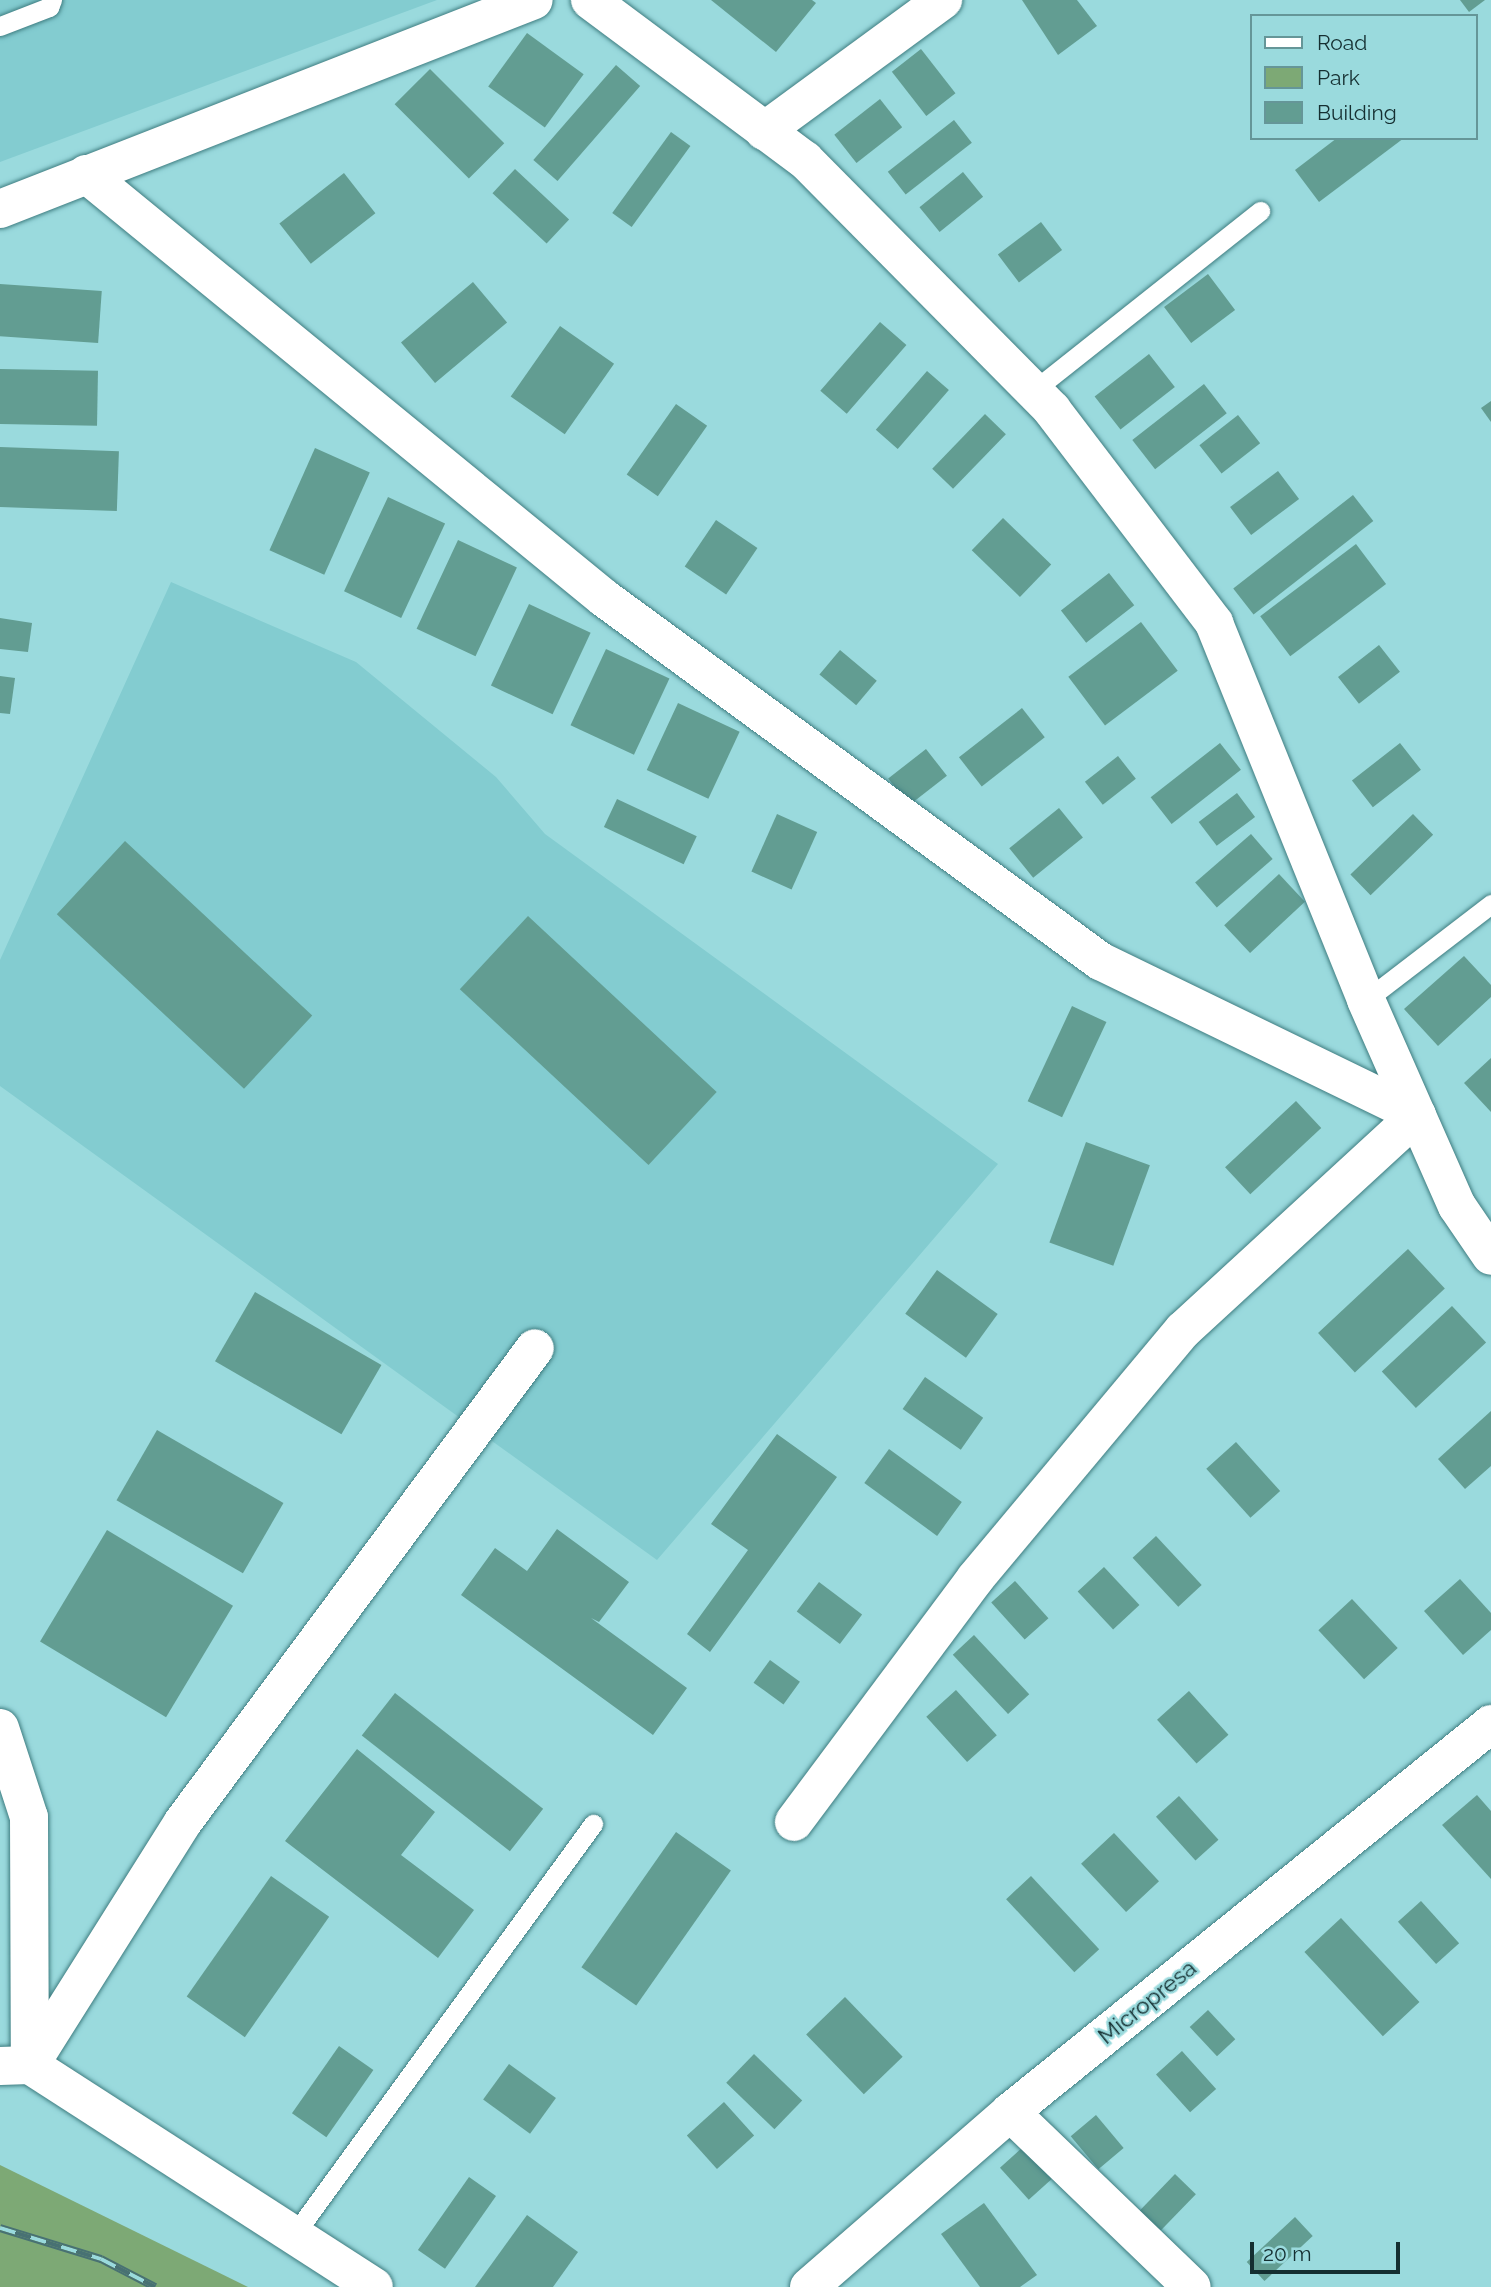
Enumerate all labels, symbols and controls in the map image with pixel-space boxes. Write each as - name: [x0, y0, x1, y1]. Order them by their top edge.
- legend: [1250, 14, 1477, 140]
- text: Road: [1317, 30, 1367, 55]
- text: Park: [1317, 65, 1360, 90]
- text: Building: [1317, 100, 1397, 125]
- street label: Micropresa: [1092, 1954, 1202, 2050]
- scale bar: [1253, 2228, 1404, 2272]
- text: 20 m: [1263, 2241, 1311, 2266]

